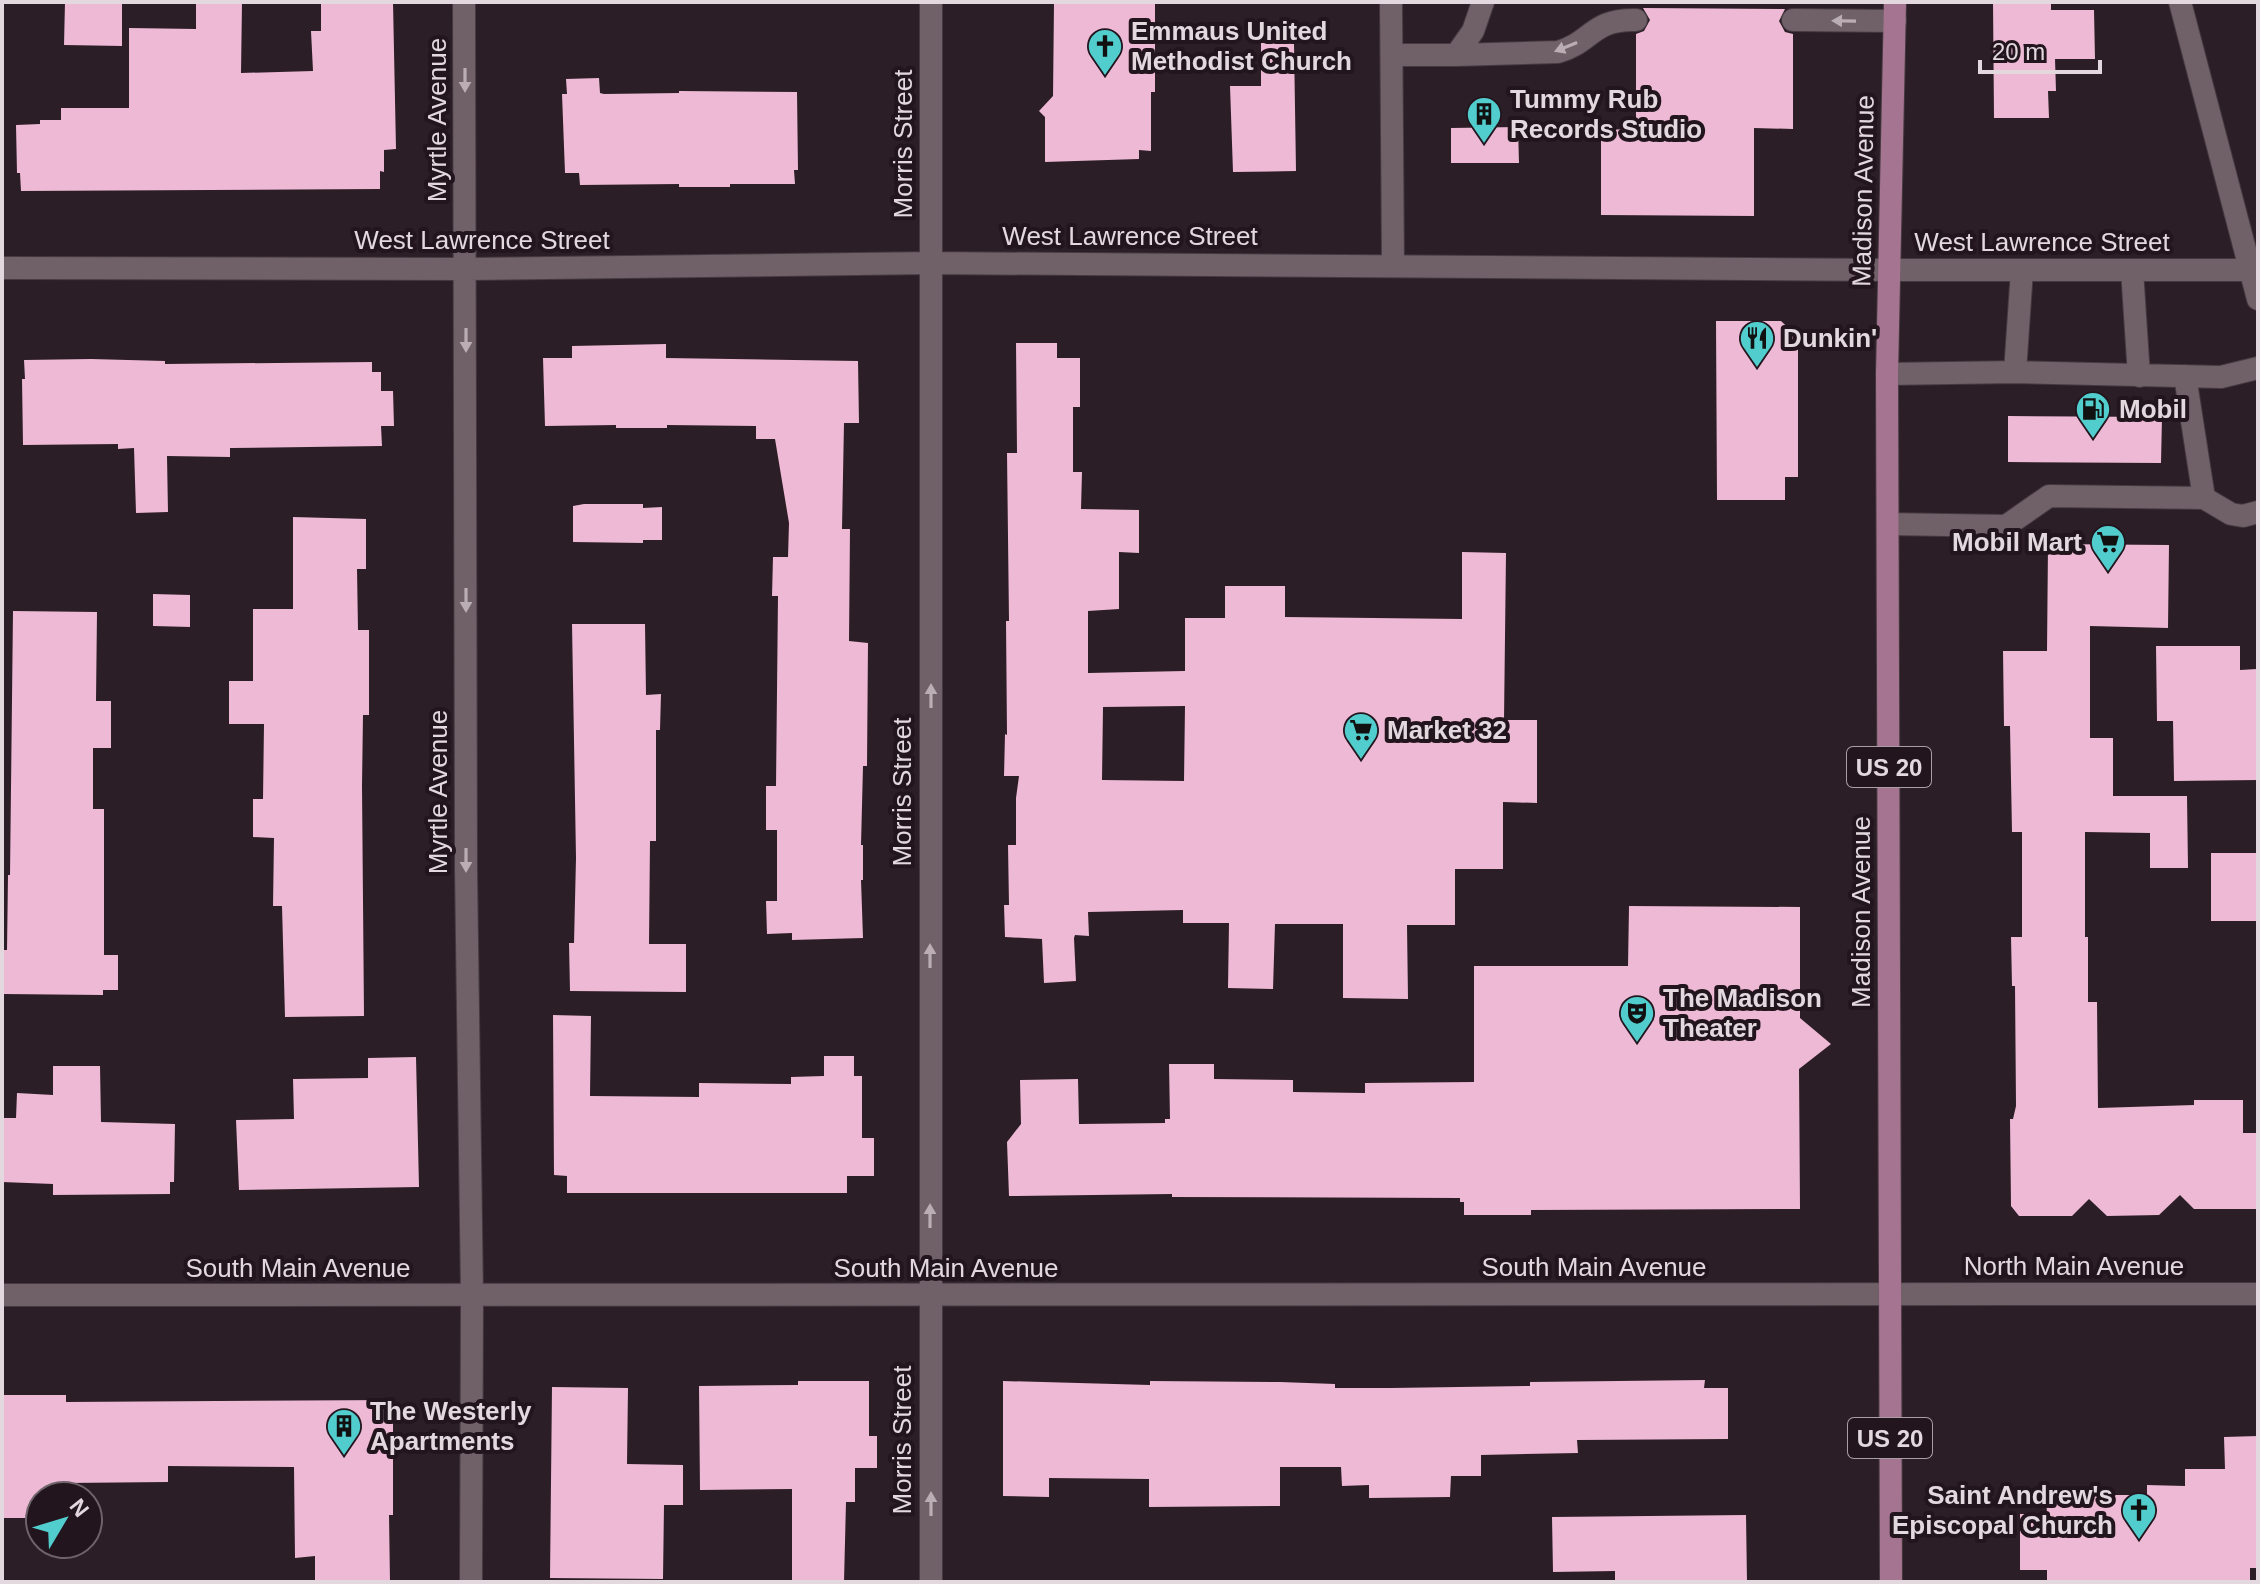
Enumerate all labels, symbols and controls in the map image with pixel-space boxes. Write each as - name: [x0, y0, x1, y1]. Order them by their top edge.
- one-way arrow: [1831, 15, 1856, 27]
- place label: Emmaus United Methodist Church: [1131, 16, 1352, 76]
- scale bar: [1980, 24, 2100, 74]
- church icon: Emmaus United Methodist Church: [1086, 27, 1124, 77]
- street label: Myrtle Avenue: [422, 38, 452, 202]
- text: 20 m: [1992, 38, 2045, 65]
- one-way arrow: [1553, 41, 1577, 54]
- one-way arrow: [458, 68, 471, 93]
- street label: Morris Street: [888, 69, 918, 218]
- place label: Tummy Rub Records Studio: [1510, 84, 1702, 144]
- building icon: Tummy Rub Records Studio: [1465, 95, 1503, 145]
- street label: Madison Avenue: [1846, 95, 1880, 287]
- street label: West Lawrence Street: [1002, 221, 1258, 251]
- street label: West Lawrence Street: [354, 225, 610, 255]
- street label: West Lawrence Street: [1914, 227, 2170, 257]
- restaurant icon: Dunkin': [1738, 319, 1776, 369]
- place label: Dunkin': [1783, 323, 1877, 353]
- one-way arrow: [460, 328, 472, 353]
- fuel station icon: Mobil: [2074, 390, 2112, 440]
- place label: Mobil: [2119, 394, 2187, 424]
- supermarket icon: Mobil Mart: [2089, 523, 2127, 573]
- place label: Mobil Mart: [1952, 527, 2082, 557]
- one-way arrow: [460, 588, 472, 613]
- one-way arrow: [925, 683, 937, 708]
- street label: Myrtle Avenue: [423, 710, 453, 874]
- supermarket icon: Market 32: [1342, 711, 1380, 761]
- place label: Market 32: [1387, 715, 1507, 745]
- street label: Morris Street: [887, 717, 917, 866]
- road number: US 20: [1847, 747, 1931, 787]
- street label: Madison Avenue: [1846, 816, 1876, 1008]
- one-way arrow: [460, 848, 472, 873]
- one-way arrow: [924, 943, 936, 968]
- place label: The Madison Theater: [1663, 983, 1822, 1043]
- theatre icon: The Madison Theater: [1618, 994, 1656, 1044]
- one-way arrow: [924, 1203, 936, 1228]
- street label: North Main Avenue: [1964, 1251, 2184, 1281]
- street label: South Main Avenue: [1481, 1252, 1707, 1282]
- street label: South Main Avenue: [185, 1253, 411, 1283]
- street label: South Main Avenue: [833, 1253, 1059, 1283]
- street label: Morris Street: [887, 1365, 917, 1514]
- place label: The Westerly Apartments: [370, 1396, 532, 1456]
- building icon: The Westerly Apartments: [325, 1407, 363, 1457]
- road number: US 20: [1848, 1418, 1932, 1458]
- north arrow: [24, 1480, 104, 1560]
- place label: Saint Andrew's Episcopal Church: [1892, 1480, 2113, 1540]
- one-way arrow: [925, 1491, 937, 1516]
- church icon: Saint Andrew's Episcopal Church: [2120, 1491, 2158, 1541]
- text: N: [65, 1494, 94, 1522]

